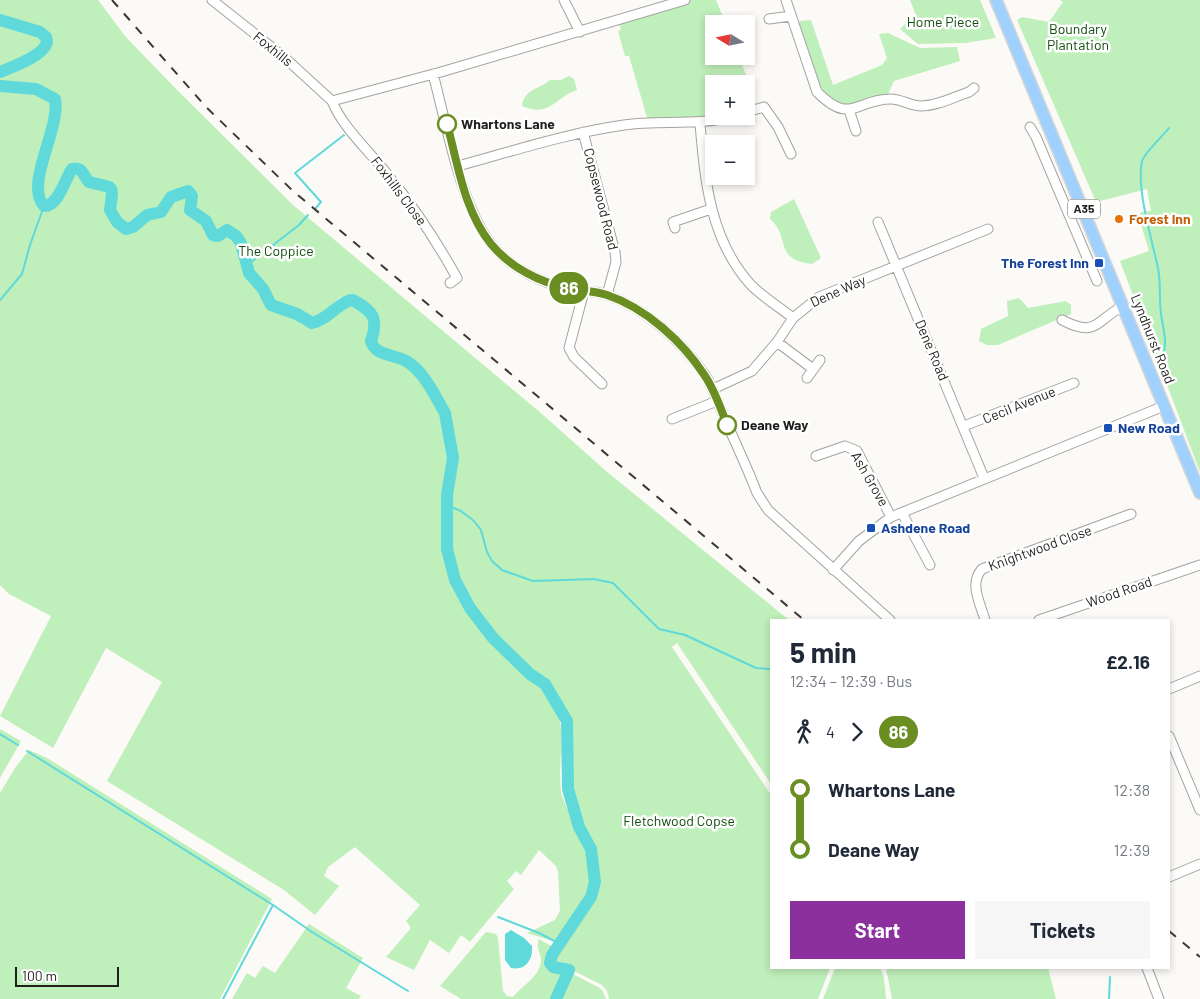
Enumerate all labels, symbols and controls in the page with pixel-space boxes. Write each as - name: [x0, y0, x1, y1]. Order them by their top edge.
- park label: Home Piece: [907, 13, 979, 30]
- north arrow: [705, 15, 755, 65]
- map controls: [705, 15, 755, 185]
- park label: Boundary Plantation: [1047, 20, 1109, 53]
- street label: Foxhills: [250, 28, 297, 70]
- button: +: [705, 75, 755, 125]
- marker: Whartons Lane: [437, 114, 457, 134]
- place label: Whartons Lane: [461, 115, 555, 132]
- button: −: [705, 135, 755, 185]
- street label: Copsewood Road: [581, 146, 622, 252]
- street label: Foxhills Close: [368, 153, 431, 229]
- road number: A35: [1068, 200, 1100, 218]
- place label: Forest Inn: [1129, 210, 1191, 227]
- marker: Forest Inn: [1113, 213, 1125, 225]
- park label: The Coppice: [238, 242, 314, 259]
- place label: The Forest Inn: [1001, 254, 1089, 271]
- marker: The Forest Inn: [1093, 257, 1105, 269]
- street label: Dene Way: [807, 271, 869, 310]
- line badge: 86: [546, 272, 592, 304]
- text: 86: [559, 277, 579, 299]
- street label: Lyndhurst Road: [1128, 292, 1179, 386]
- street label: Dene Road: [912, 317, 953, 383]
- street label: Cecil Avenue: [980, 382, 1058, 427]
- marker: Deane Way: [717, 415, 737, 435]
- place label: Deane Way: [741, 416, 808, 433]
- place label: New Road: [1118, 419, 1180, 436]
- marker: New Road: [1102, 422, 1114, 434]
- street label: Ash Grove: [848, 448, 893, 509]
- place label: Ashdene Road: [881, 519, 970, 536]
- street label: Knightwood Close: [986, 521, 1094, 574]
- marker: Ashdene Road: [865, 522, 877, 534]
- street label: Wood Road: [1084, 572, 1154, 611]
- text: 5 min: [790, 635, 857, 669]
- text: £2.16: [1106, 650, 1150, 673]
- text: 12:34 – 12:39 · Bus: [790, 671, 912, 690]
- icon: walk: [790, 718, 818, 746]
- icon: forward: [843, 718, 871, 746]
- text: 86: [889, 721, 908, 743]
- text: 4: [826, 722, 835, 741]
- text: Whartons Lane: [828, 778, 956, 801]
- text: 12:38: [1114, 780, 1150, 799]
- park label: Fletchwood Copse: [623, 812, 735, 829]
- text: Deane Way: [828, 838, 919, 861]
- text: 12:39: [1114, 840, 1150, 859]
- button: Start: [790, 901, 965, 959]
- button: Tickets: [975, 901, 1150, 959]
- scale bar: [15, 964, 119, 987]
- text: 100 m: [22, 967, 57, 984]

